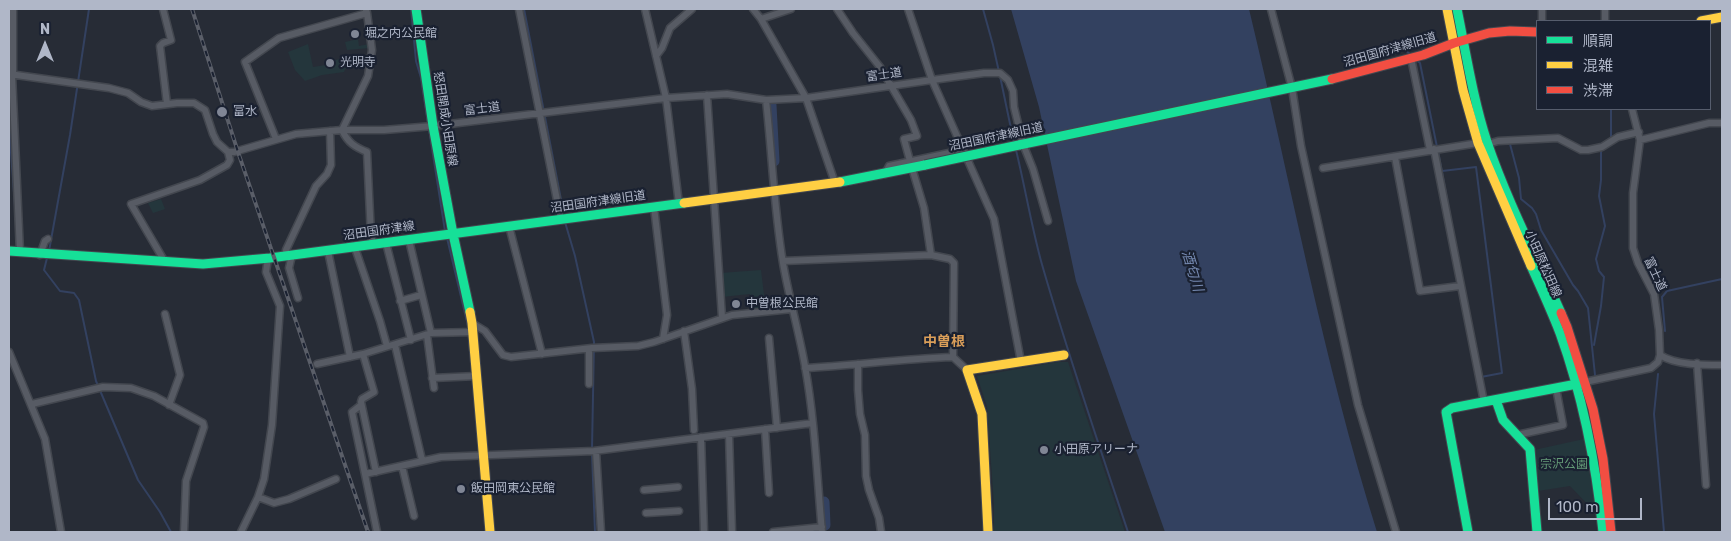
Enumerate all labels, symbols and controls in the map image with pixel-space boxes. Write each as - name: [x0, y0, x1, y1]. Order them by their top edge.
- north arrow: [20, 20, 70, 70]
- legend: [1536, 20, 1711, 110]
- text: N: [40, 21, 50, 38]
- place label: 堀之内公民館: [365, 27, 437, 41]
- marker: 堀之内公民館: [349, 28, 361, 40]
- street label: 沼田国府津線旧道: [1342, 30, 1438, 70]
- text: 順調: [1583, 32, 1613, 50]
- place label: 光明寺: [340, 56, 376, 70]
- marker: 光明寺: [324, 57, 336, 69]
- text: 混雑: [1583, 57, 1613, 75]
- street label: 富士道: [865, 65, 903, 85]
- street label: 怒田開成小田原線: [430, 70, 460, 168]
- text: 渋滞: [1583, 82, 1613, 100]
- street label: 富士道: [463, 100, 501, 118]
- marker: 富水: [215, 105, 229, 119]
- place label: 富水: [233, 105, 257, 119]
- street label: 沼田国府津線旧道: [948, 120, 1044, 154]
- street label: 沼田国府津線旧道: [549, 188, 647, 216]
- street label: 沼田国府津線: [342, 219, 416, 243]
- street label: 小田原松田線: [1522, 228, 1564, 300]
- water label: 酒匂川: [1178, 248, 1206, 294]
- street label: 富士道: [1641, 255, 1669, 293]
- place label: 中曽根公民館: [746, 297, 818, 311]
- marker: 中曽根公民館: [730, 298, 742, 310]
- district label: 中曽根: [923, 334, 965, 350]
- place label: 小田原アリーナ: [1054, 443, 1138, 457]
- marker: 小田原アリーナ: [1038, 444, 1050, 456]
- park label: 宗沢公園: [1540, 458, 1588, 472]
- place label: 飯田岡東公民館: [471, 482, 555, 496]
- marker: 飯田岡東公民館: [455, 483, 467, 495]
- scale bar: [1551, 488, 1645, 520]
- text: 100 m: [1556, 498, 1598, 516]

